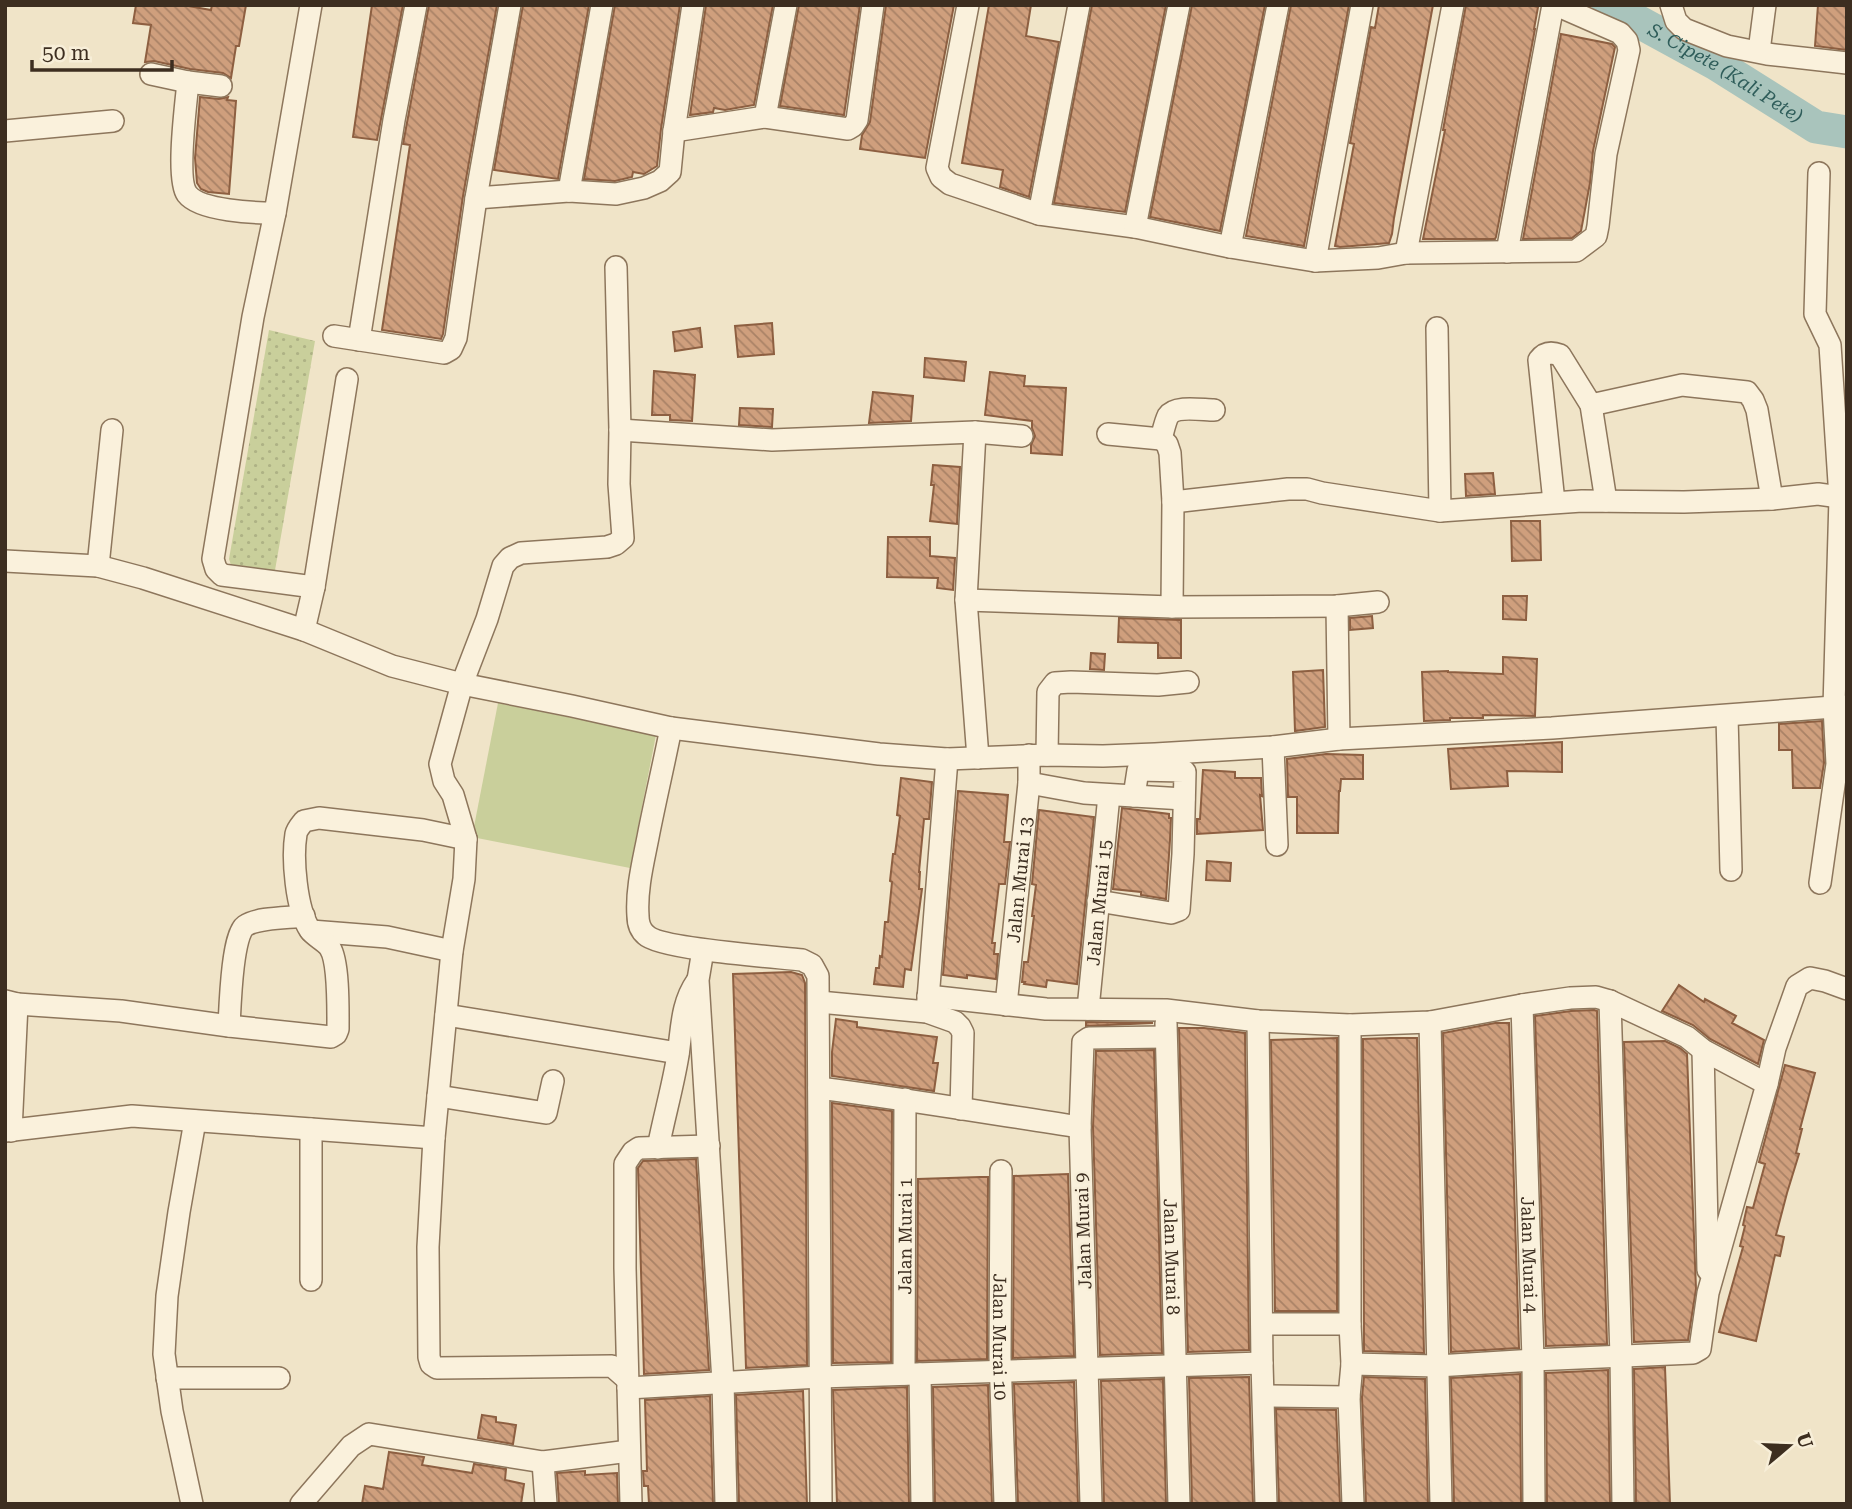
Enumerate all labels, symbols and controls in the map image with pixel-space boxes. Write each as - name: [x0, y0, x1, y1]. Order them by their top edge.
- water label: S. Cipete (Kali Pete): [1644, 17, 1808, 128]
- scale bar: [32, 28, 172, 72]
- text: 50 m: [42, 41, 90, 65]
- street label: Jalan Murai 13: [1002, 816, 1036, 944]
- street label: Jalan Murai 15: [1082, 838, 1115, 967]
- street label: Jalan Murai 9: [1070, 1172, 1096, 1290]
- street label: Jalan Murai 1: [894, 1178, 915, 1294]
- street label: Jalan Murai 4: [1517, 1196, 1542, 1314]
- street label: Jalan Murai 8: [1160, 1198, 1184, 1316]
- street label: Jalan Murai 10: [989, 1274, 1012, 1401]
- north arrow: [1754, 1411, 1824, 1481]
- text: U: [1791, 1430, 1818, 1452]

